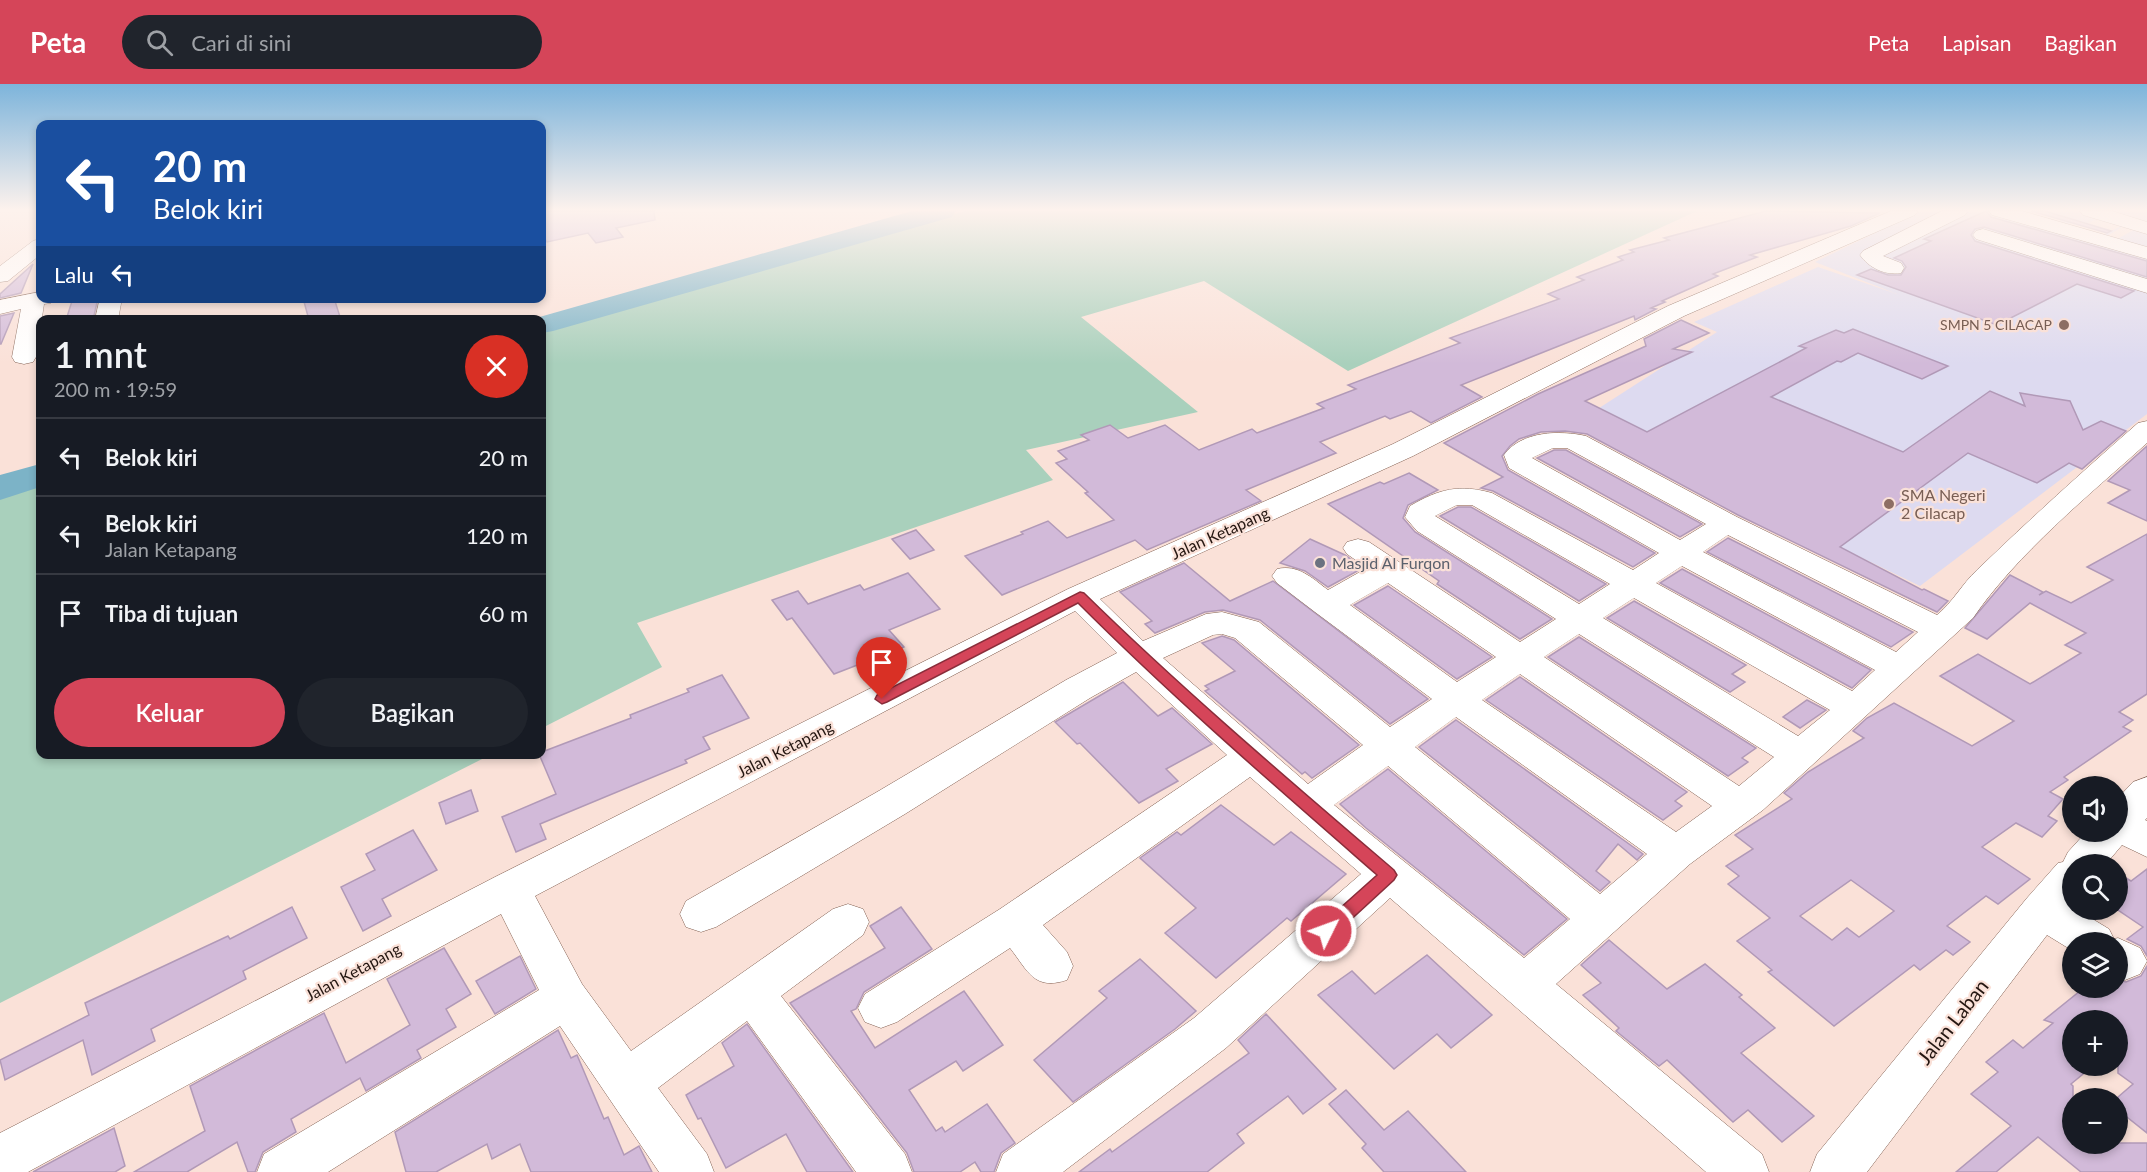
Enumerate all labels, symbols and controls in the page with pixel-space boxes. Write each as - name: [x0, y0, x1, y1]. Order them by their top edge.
- search box: [122, 15, 542, 69]
- text: Peta: [30, 25, 86, 59]
- icon: search: [143, 26, 176, 59]
- text: Cari di sini: [191, 29, 291, 56]
- text: Peta: [1868, 30, 1909, 55]
- text: Lapisan: [1942, 30, 2011, 55]
- text: Bagikan: [2044, 30, 2117, 55]
- text: 20 m: [153, 141, 247, 191]
- icon: left: [54, 144, 132, 222]
- text: Belok kiri: [153, 192, 263, 225]
- icon: left: [106, 258, 139, 291]
- text: Lalu: [54, 261, 94, 288]
- place label: SMPN 5 CILACAP: [1940, 316, 2052, 333]
- marker: SMPN 5 CILACAP: [2057, 318, 2071, 332]
- text: 1 mnt: [54, 332, 147, 376]
- button: close: [465, 335, 528, 398]
- text: 200 m · 19:59: [54, 377, 177, 401]
- icon: left: [54, 441, 87, 474]
- text: Belok kiri: [105, 444, 197, 471]
- text: 20 m: [479, 444, 528, 471]
- place label: SMA Negeri 2 Cilacap: [1901, 485, 1986, 522]
- marker: SMA Negeri 2 Cilacap: [1882, 497, 1896, 511]
- street label: Jalan Ketapang: [1168, 502, 1272, 563]
- text: Belok kiri: [105, 510, 197, 537]
- icon: left: [54, 519, 87, 552]
- text: 120 m: [466, 522, 528, 549]
- text: Jalan Ketapang: [105, 537, 237, 561]
- place label: Masjid Al Furqon: [1332, 553, 1450, 572]
- marker: Masjid Al Furqon: [1313, 556, 1327, 570]
- icon: arrive: [54, 597, 87, 630]
- text: Tiba di tujuan: [105, 600, 238, 627]
- text: 60 m: [479, 600, 528, 627]
- pin: [856, 637, 907, 699]
- icon: arrive: [865, 646, 898, 679]
- button: Keluar: [54, 678, 285, 747]
- button: Bagikan: [297, 678, 528, 747]
- street label: Jalan Ketapang: [734, 716, 836, 781]
- map controls: [2062, 776, 2128, 1154]
- button: sound: [2062, 776, 2128, 842]
- button: search: [2062, 854, 2128, 920]
- position arrow: [1294, 899, 1358, 963]
- button: layers: [2062, 932, 2128, 998]
- street label: Jalan Ketapang: [302, 938, 404, 1005]
- street label: Jalan Laban: [1912, 974, 1993, 1069]
- button: +: [2062, 1010, 2128, 1076]
- button: −: [2062, 1088, 2128, 1154]

